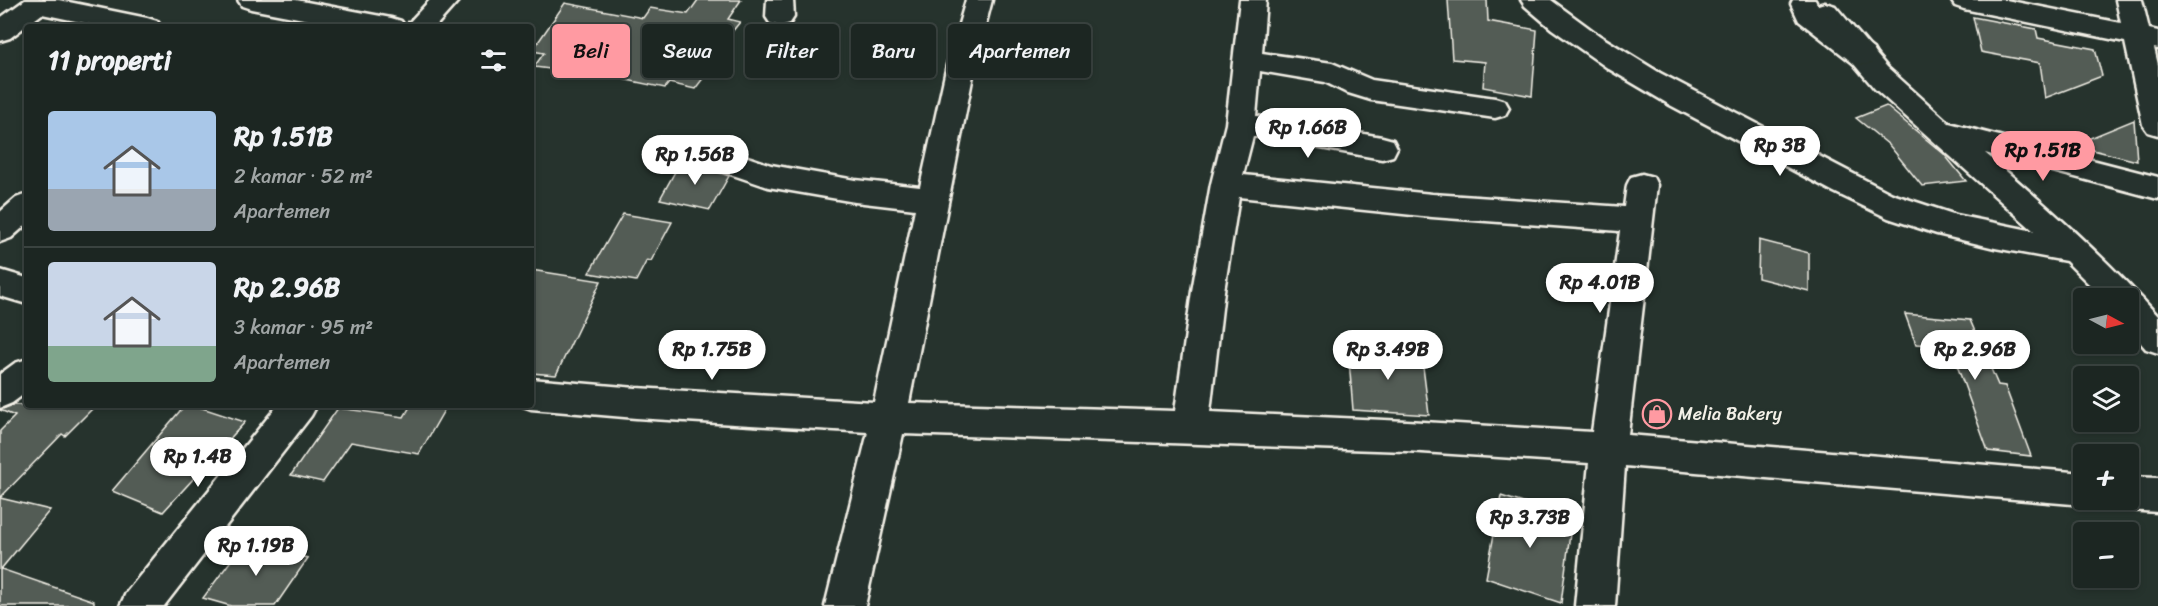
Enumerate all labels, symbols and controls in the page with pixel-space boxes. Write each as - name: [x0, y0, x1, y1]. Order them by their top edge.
- chip: Beli: [552, 24, 630, 78]
- chip: Sewa: [642, 24, 733, 78]
- chip: Filter: [745, 24, 839, 78]
- chip: Baru: [851, 24, 936, 78]
- chip: Apartemen: [948, 24, 1091, 78]
- text: 11 properti: [48, 37, 171, 83]
- icon: filters: [477, 44, 510, 77]
- pin: Rp 1.66B: [1246, 108, 1370, 159]
- text: Rp 1.66B: [1269, 110, 1347, 145]
- text: Rp 1.51B: [234, 113, 333, 159]
- pin: Rp 3B: [1738, 126, 1822, 177]
- text: Rp 3B: [1754, 128, 1806, 163]
- pin: Rp 1.51B: [1981, 131, 2105, 182]
- text: Rp 1.51B: [2005, 133, 2081, 168]
- icon: home: [96, 135, 168, 207]
- pin: Rp 1.56B: [633, 135, 757, 186]
- text: Rp 1.56B: [656, 137, 734, 172]
- text: 2 kamar · 52 m²: [234, 159, 373, 194]
- text: Apartemen: [234, 194, 330, 229]
- pin: Rp 4.01B: [1538, 263, 1662, 314]
- text: Rp 2.96B: [234, 264, 340, 310]
- text: Rp 4.01B: [1560, 265, 1640, 300]
- icon: home: [96, 286, 168, 358]
- north arrow: [2073, 288, 2139, 354]
- map controls: [2073, 288, 2139, 588]
- text: 3 kamar · 95 m²: [234, 310, 373, 345]
- pin: Rp 1.75B: [650, 330, 774, 381]
- pin: Rp 3.49B: [1326, 330, 1450, 381]
- pin: Rp 2.96B: [1913, 330, 2037, 381]
- text: Rp 1.75B: [673, 332, 751, 367]
- text: Rp 3.49B: [1347, 332, 1429, 367]
- text: Rp 2.96B: [1934, 332, 2016, 367]
- text: Apartemen: [234, 345, 330, 380]
- button: layers: [2073, 366, 2139, 432]
- shop icon: Melia Bakery: [1641, 398, 1673, 430]
- place label: Melia Bakery: [1678, 398, 1783, 430]
- pin: Rp 1.4B: [143, 437, 253, 488]
- text: Rp 1.4B: [164, 439, 232, 474]
- button: +: [2073, 444, 2139, 510]
- pin: Rp 3.73B: [1468, 498, 1592, 549]
- text: Rp 3.73B: [1490, 500, 1570, 535]
- button: −: [2073, 522, 2139, 588]
- pin: Rp 1.19B: [194, 526, 318, 577]
- text: Rp 1.19B: [218, 528, 294, 563]

